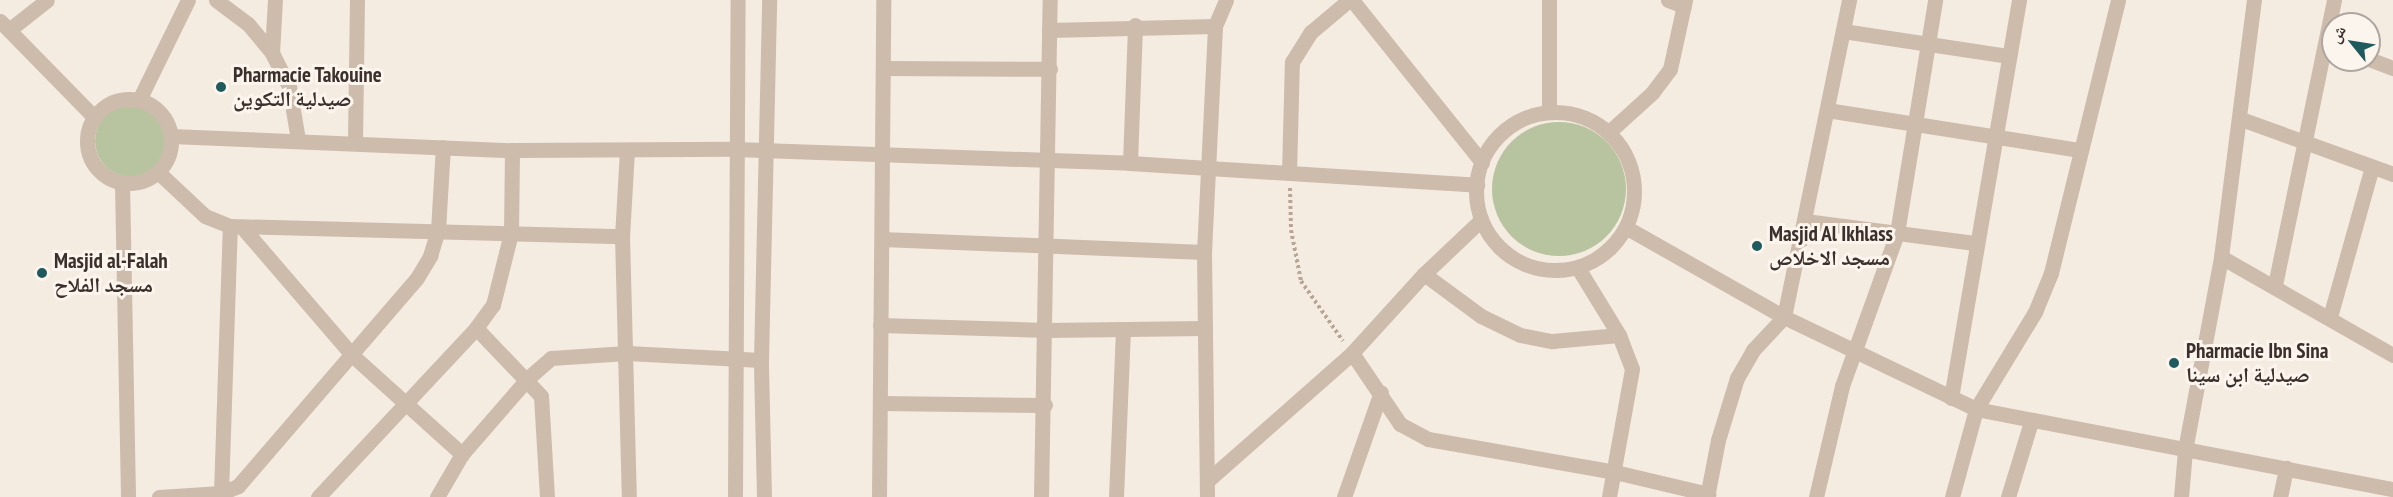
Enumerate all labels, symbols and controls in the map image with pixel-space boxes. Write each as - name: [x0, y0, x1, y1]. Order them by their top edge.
- north arrow: [2321, 12, 2381, 72]
- text: ش: [2324, 22, 2350, 46]
- place label: Pharmacie Takouine صيدلية التكوين: [233, 62, 382, 112]
- marker: Pharmacie Takouine صيدلية التكوين: [214, 80, 228, 94]
- place label: Masjid Al Ikhlass مسجد الاخلاص: [1769, 221, 1894, 271]
- marker: Masjid Al Ikhlass مسجد الاخلاص: [1750, 239, 1764, 253]
- place label: Masjid al-Falah مسجد الفلاح: [54, 248, 168, 298]
- marker: Masjid al-Falah مسجد الفلاح: [35, 266, 49, 280]
- place label: Pharmacie Ibn Sina صيدلية ابن سينا: [2186, 338, 2328, 388]
- marker: Pharmacie Ibn Sina صيدلية ابن سينا: [2167, 356, 2181, 370]

